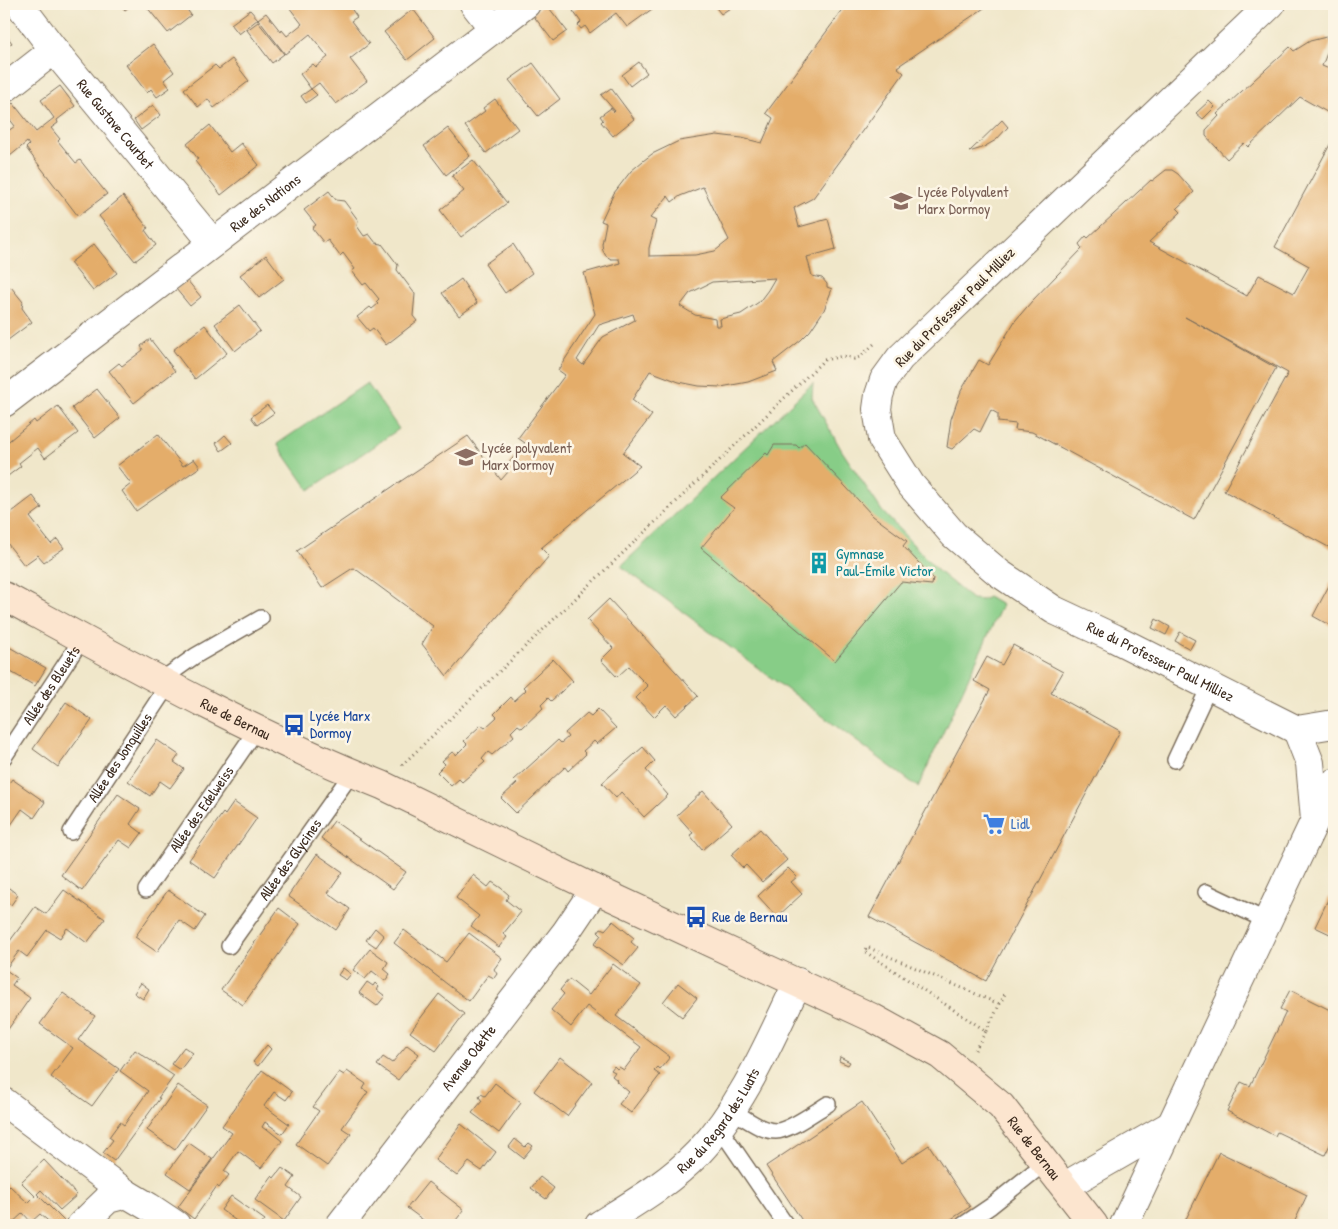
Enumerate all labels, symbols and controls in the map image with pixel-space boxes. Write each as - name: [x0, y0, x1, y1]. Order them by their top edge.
- street label: Rue Gustave Courbet: [72, 74, 160, 174]
- street label: Rue des Nations: [225, 169, 305, 237]
- place label: Lycée Polyvalent Marx Dormoy: [918, 181, 1009, 219]
- school or university icon: Lycée Polyvalent Marx Dormoy: [888, 188, 914, 214]
- street label: Rue du Professeur Paul Milliez: [890, 242, 1020, 371]
- place label: Lycée polyvalent Marx Dormoy: [482, 437, 573, 475]
- school or university icon: Lycée polyvalent Marx Dormoy: [453, 444, 479, 470]
- place label: Gymnase Paul-Émile Victor: [836, 543, 934, 581]
- building icon: Gymnase Paul-Émile Victor: [806, 550, 832, 576]
- street label: Rue du Professeur Paul Milliez: [1083, 616, 1238, 707]
- street label: Allée des Bleuets: [17, 641, 85, 729]
- street label: Rue de Bernau: [197, 692, 274, 745]
- place label: Lycée Marx Dormoy: [310, 705, 371, 743]
- street label: Allée des Jonquilles: [82, 708, 157, 806]
- bus stop icon: Lycée Marx Dormoy: [281, 712, 307, 738]
- street label: Allée des Edelweiss: [164, 761, 239, 856]
- supermarket icon: Lidl: [981, 811, 1007, 837]
- place label: Lidl: [1011, 813, 1030, 834]
- street label: Allée des Glycines: [254, 814, 326, 904]
- bus stop icon: Rue de Bernau: [683, 904, 709, 930]
- place label: Rue de Bernau: [712, 906, 788, 927]
- street label: Avenue Odette: [436, 1020, 501, 1095]
- street label: Rue du Regard des Luats: [672, 1064, 765, 1178]
- street label: Rue de Bernau: [1003, 1112, 1066, 1184]

